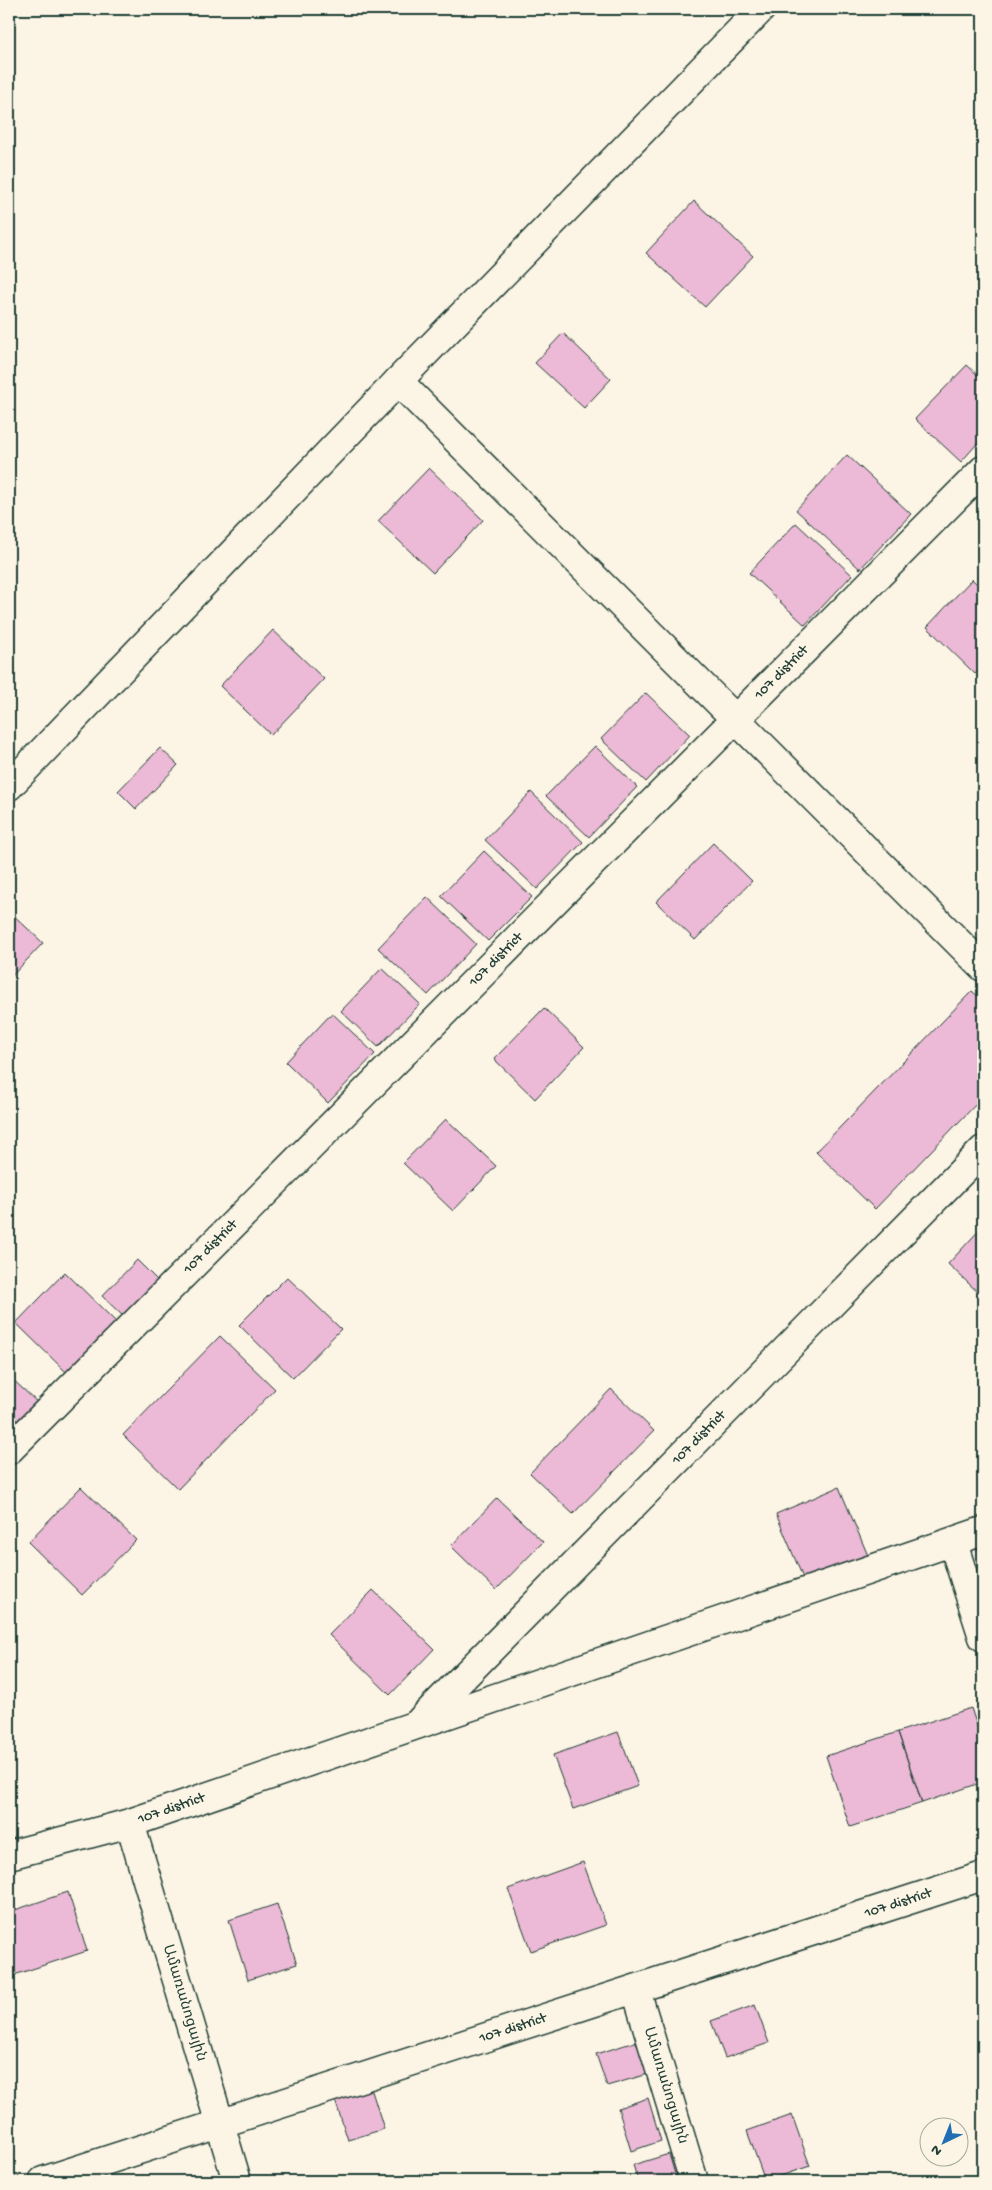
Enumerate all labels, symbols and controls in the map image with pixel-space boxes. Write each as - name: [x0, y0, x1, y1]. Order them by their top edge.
- street label: 107 district: [750, 640, 814, 704]
- street label: 107 district: [465, 928, 528, 992]
- street label: 107 district: [179, 1215, 243, 1279]
- street label: 107 district: [668, 1406, 731, 1470]
- street label: 107 district: [135, 1788, 209, 1829]
- street label: 107 district: [861, 1884, 936, 1923]
- street label: Ամառանոցային: [158, 1943, 211, 2064]
- street label: 107 district: [476, 2009, 550, 2048]
- street label: Ամառանոցային: [639, 2025, 692, 2146]
- north arrow: [920, 2118, 970, 2168]
- text: N: [928, 2140, 946, 2159]

